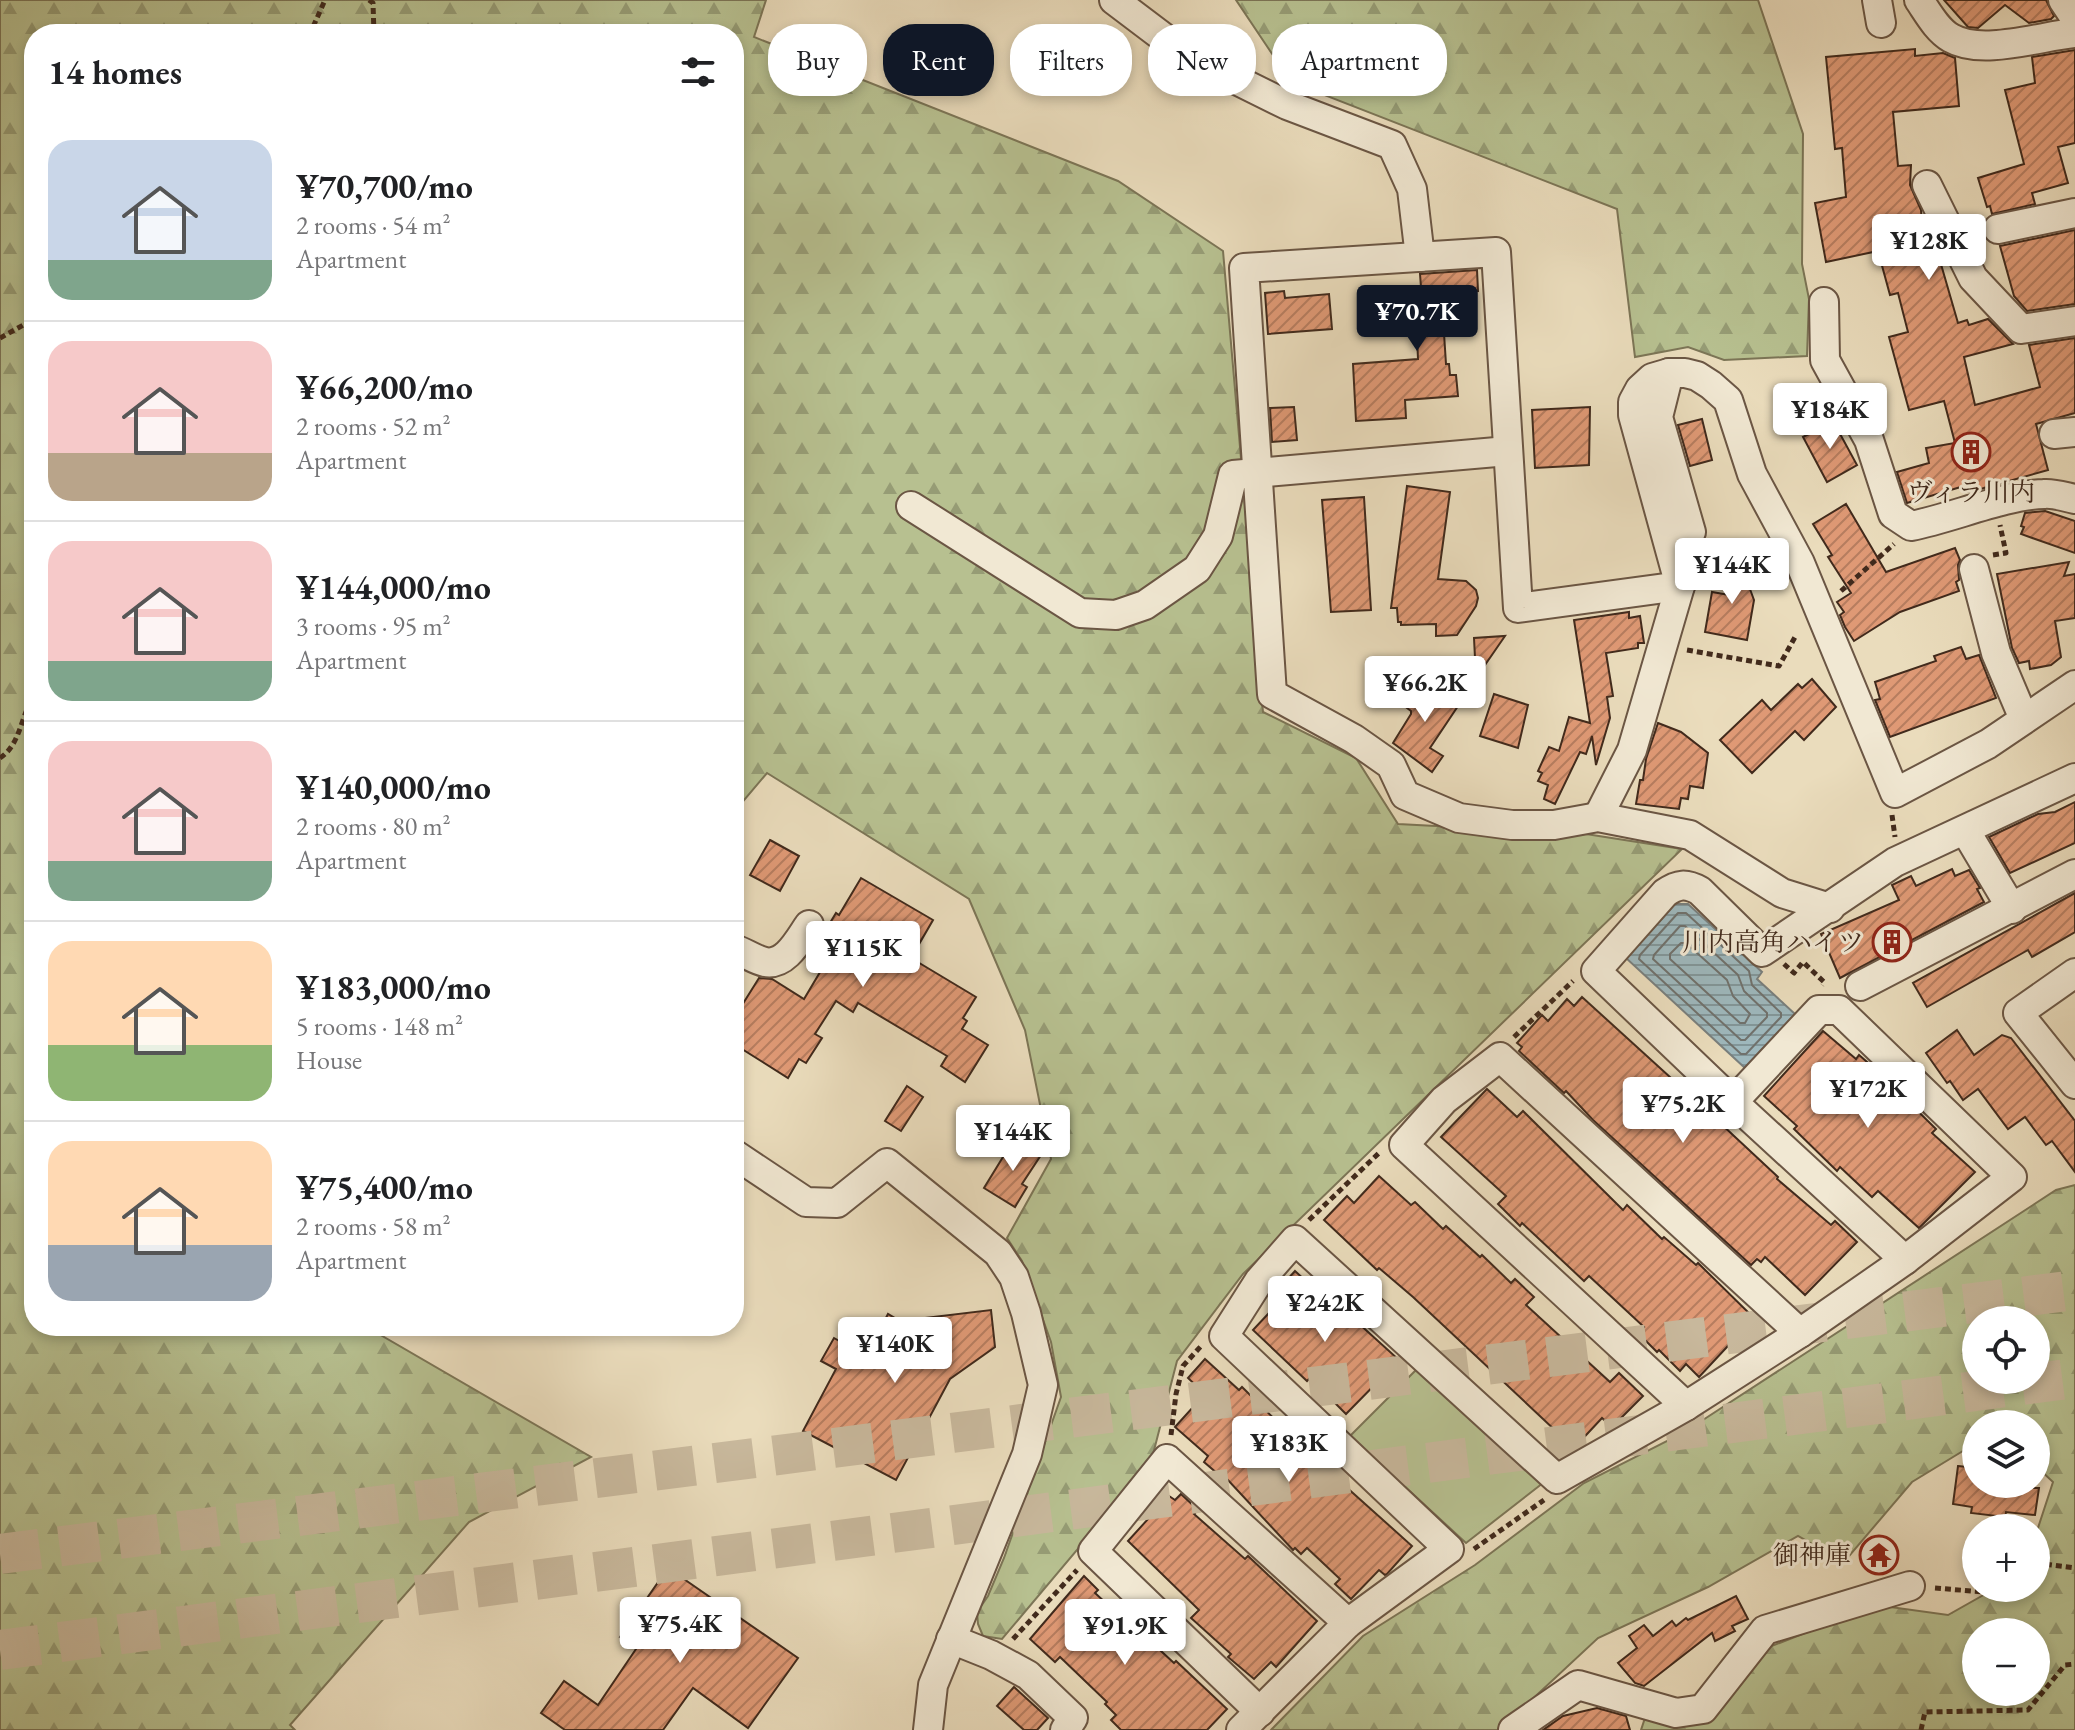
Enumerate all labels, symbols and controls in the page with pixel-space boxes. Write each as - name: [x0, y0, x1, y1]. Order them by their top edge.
- chip: Buy: [768, 24, 867, 96]
- chip: Rent: [883, 24, 994, 96]
- chip: Filters: [1010, 24, 1132, 96]
- chip: New: [1148, 24, 1256, 96]
- chip: Apartment: [1272, 24, 1447, 96]
- text: 14 homes: [48, 50, 182, 94]
- icon: filters: [676, 50, 720, 94]
- text: ¥70,700/mo: [296, 164, 473, 208]
- icon: home: [112, 172, 208, 268]
- text: 2 rooms · 54 m²: [296, 208, 451, 242]
- pin: ¥128K: [1873, 214, 1985, 282]
- text: ¥128K: [1890, 223, 1968, 257]
- text: Apartment: [296, 242, 406, 276]
- pin: ¥70.7K: [1352, 285, 1482, 353]
- text: ¥70.7K: [1375, 294, 1459, 328]
- text: ¥66,200/mo: [296, 365, 473, 409]
- icon: home: [112, 373, 208, 469]
- pin: ¥184K: [1774, 383, 1886, 451]
- text: ¥184K: [1791, 392, 1869, 426]
- text: 2 rooms · 52 m²: [296, 409, 451, 443]
- building icon: ヴィラ川内: [1950, 431, 1992, 473]
- text: Apartment: [296, 443, 406, 477]
- place label: ヴィラ川内: [1907, 475, 2035, 509]
- pin: ¥144K: [1676, 538, 1788, 606]
- text: ¥144K: [1693, 547, 1771, 581]
- text: ¥144,000/mo: [296, 565, 491, 609]
- icon: home: [112, 573, 208, 669]
- text: 3 rooms · 95 m²: [296, 609, 451, 643]
- text: Apartment: [296, 643, 406, 677]
- pin: ¥66.2K: [1360, 656, 1490, 724]
- text: ¥66.2K: [1383, 665, 1467, 699]
- text: ¥140,000/mo: [296, 765, 491, 809]
- icon: home: [112, 773, 208, 869]
- text: 2 rooms · 80 m²: [296, 809, 451, 843]
- text: Apartment: [296, 843, 406, 877]
- pin: ¥115K: [807, 921, 919, 989]
- building icon: 川内高角ハイツ: [1871, 921, 1913, 963]
- place label: 川内高角ハイツ: [1682, 925, 1864, 959]
- text: ¥115K: [824, 930, 902, 964]
- text: ¥183,000/mo: [296, 965, 491, 1009]
- icon: home: [112, 973, 208, 1069]
- text: 5 rooms · 148 m²: [296, 1009, 463, 1043]
- text: House: [296, 1043, 362, 1077]
- pin: ¥172K: [1812, 1062, 1924, 1130]
- text: ¥172K: [1829, 1071, 1907, 1105]
- pin: ¥75.2K: [1618, 1077, 1748, 1145]
- text: ¥75.2K: [1641, 1086, 1725, 1120]
- pin: ¥144K: [957, 1105, 1069, 1173]
- text: ¥144K: [974, 1114, 1052, 1148]
- text: ¥75,400/mo: [296, 1165, 473, 1209]
- icon: home: [112, 1173, 208, 1269]
- text: 2 rooms · 58 m²: [296, 1209, 451, 1243]
- text: Apartment: [296, 1243, 406, 1277]
- pin: ¥242K: [1269, 1276, 1381, 1344]
- text: ¥242K: [1286, 1285, 1364, 1319]
- map controls: [1962, 1306, 2050, 1706]
- button: locate: [1962, 1306, 2050, 1394]
- pin: ¥140K: [839, 1317, 951, 1385]
- text: ¥140K: [856, 1326, 934, 1360]
- button: layers: [1962, 1410, 2050, 1498]
- pin: ¥183K: [1233, 1416, 1345, 1484]
- text: ¥183K: [1250, 1425, 1328, 1459]
- button: +: [1962, 1514, 2050, 1602]
- temple icon: 御神庫: [1858, 1534, 1900, 1576]
- place label: 御神庫: [1773, 1538, 1851, 1572]
- pin: ¥75.4K: [615, 1597, 745, 1665]
- pin: ¥91.9K: [1060, 1599, 1190, 1667]
- text: ¥75.4K: [638, 1606, 722, 1640]
- text: ¥91.9K: [1083, 1608, 1167, 1642]
- button: −: [1962, 1618, 2050, 1706]

